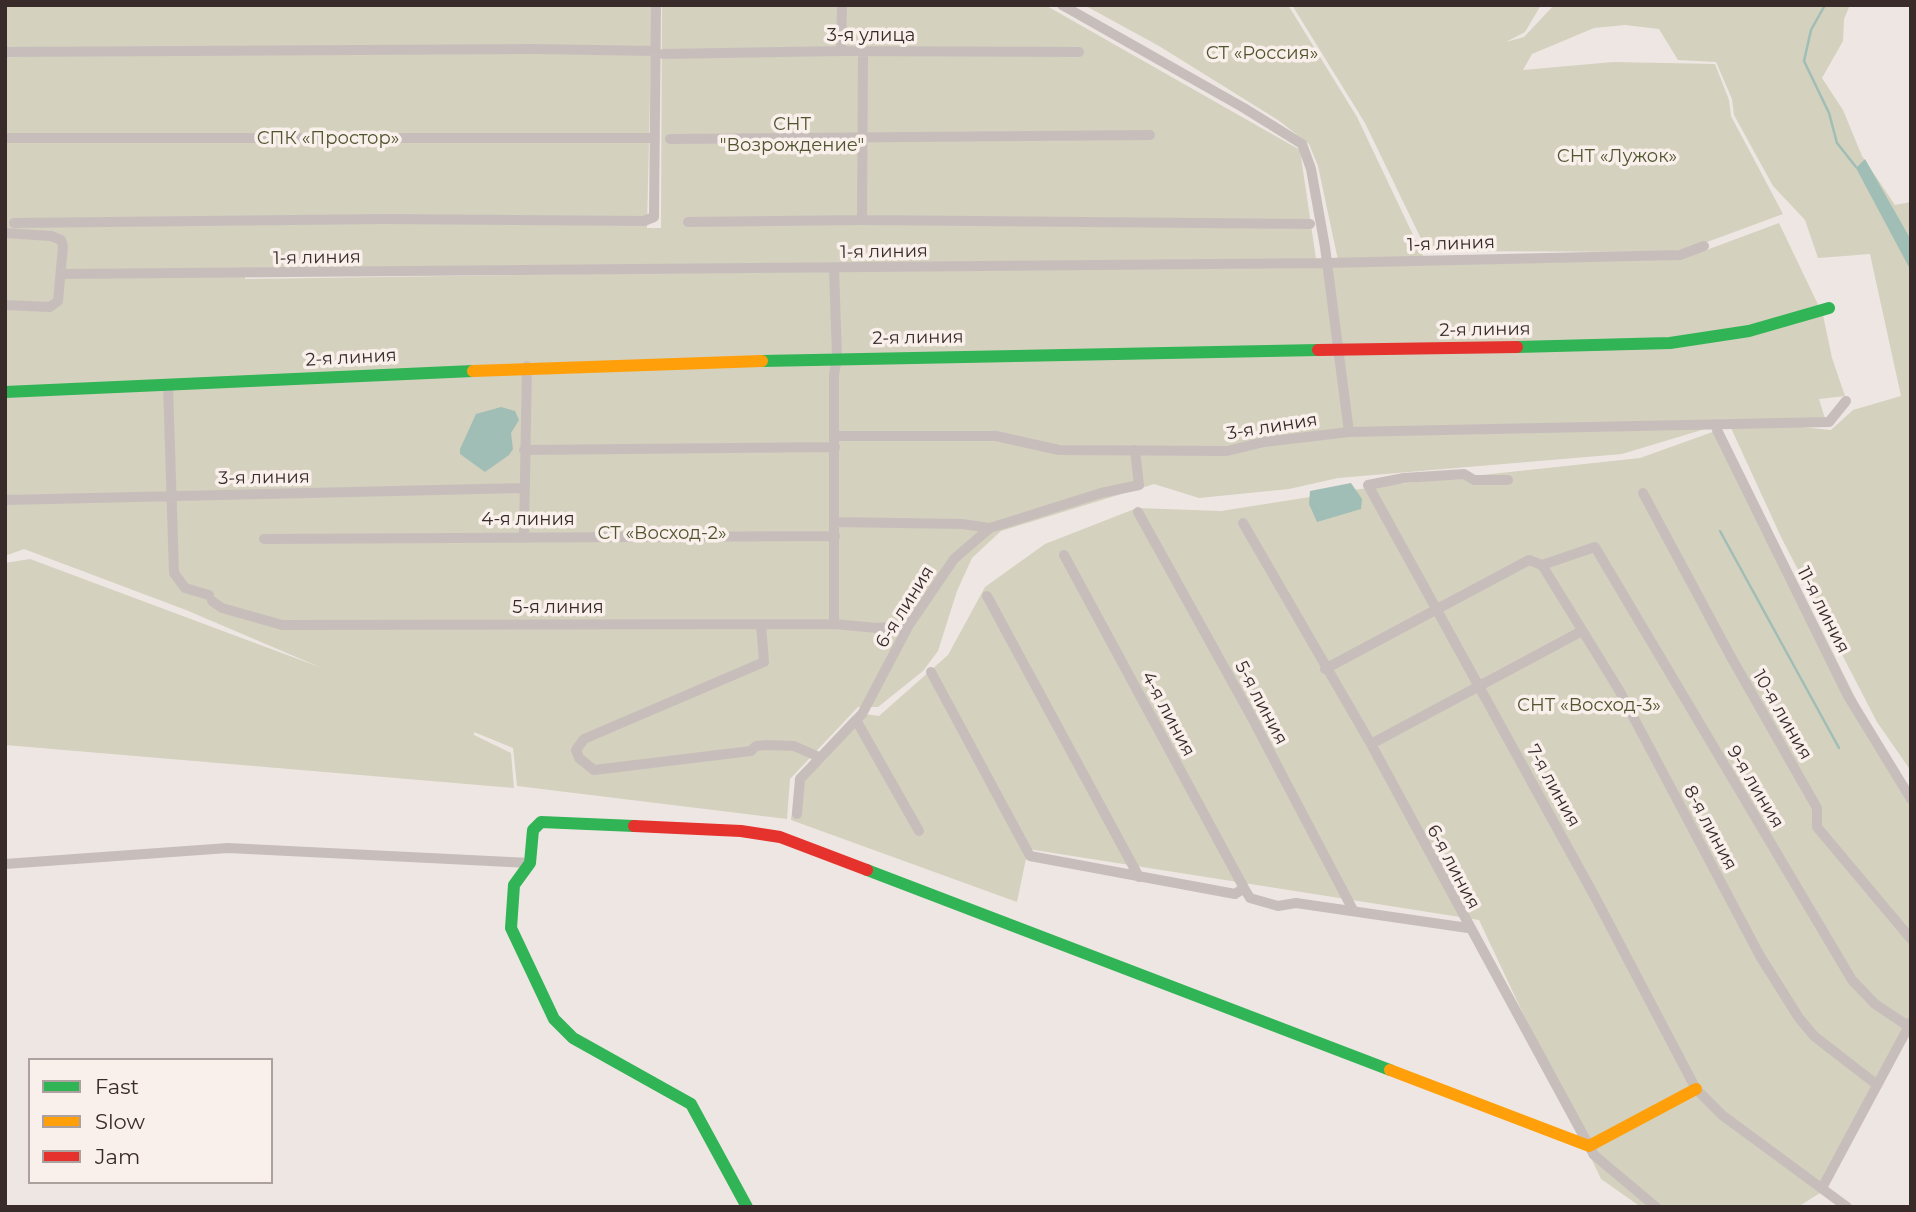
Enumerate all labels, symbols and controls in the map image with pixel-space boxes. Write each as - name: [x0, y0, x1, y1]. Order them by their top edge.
- street label: 3-я улица: [827, 25, 915, 47]
- park label: СТ «Россия»: [1206, 43, 1318, 65]
- park label: СНТ "Возрождение": [720, 114, 864, 156]
- park label: СПК «Простор»: [257, 128, 399, 150]
- park label: СНТ «Лужок»: [1557, 146, 1677, 168]
- street label: 1-я линия: [1407, 232, 1495, 256]
- street label: 1-я линия: [840, 240, 928, 264]
- street label: 1-я линия: [273, 246, 361, 270]
- street label: 2-я линия: [1439, 318, 1531, 342]
- street label: 2-я линия: [872, 326, 964, 350]
- street label: 2-я линия: [305, 345, 397, 371]
- street label: 3-я линия: [1225, 409, 1319, 445]
- street label: 3-я линия: [218, 466, 310, 490]
- street label: 4-я линия: [481, 509, 575, 531]
- park label: СТ «Восход-2»: [598, 523, 726, 545]
- street label: 6-я линия: [871, 562, 939, 652]
- street label: 11-я линия: [1792, 563, 1854, 657]
- street label: 5-я линия: [512, 597, 604, 619]
- street label: 5-я линия: [1230, 658, 1292, 748]
- street label: 10-я линия: [1748, 666, 1816, 764]
- street label: 4-я линия: [1137, 668, 1199, 760]
- park label: СНТ «Восход-3»: [1517, 695, 1661, 717]
- street label: 7-я линия: [1521, 741, 1585, 831]
- street label: 9-я линия: [1722, 742, 1788, 832]
- street label: 8-я линия: [1679, 782, 1741, 874]
- street label: 6-я линия: [1422, 821, 1484, 913]
- legend: [28, 1058, 273, 1184]
- text: Fast: [95, 1074, 139, 1099]
- text: Slow: [95, 1109, 145, 1134]
- text: Jam: [95, 1144, 140, 1169]

